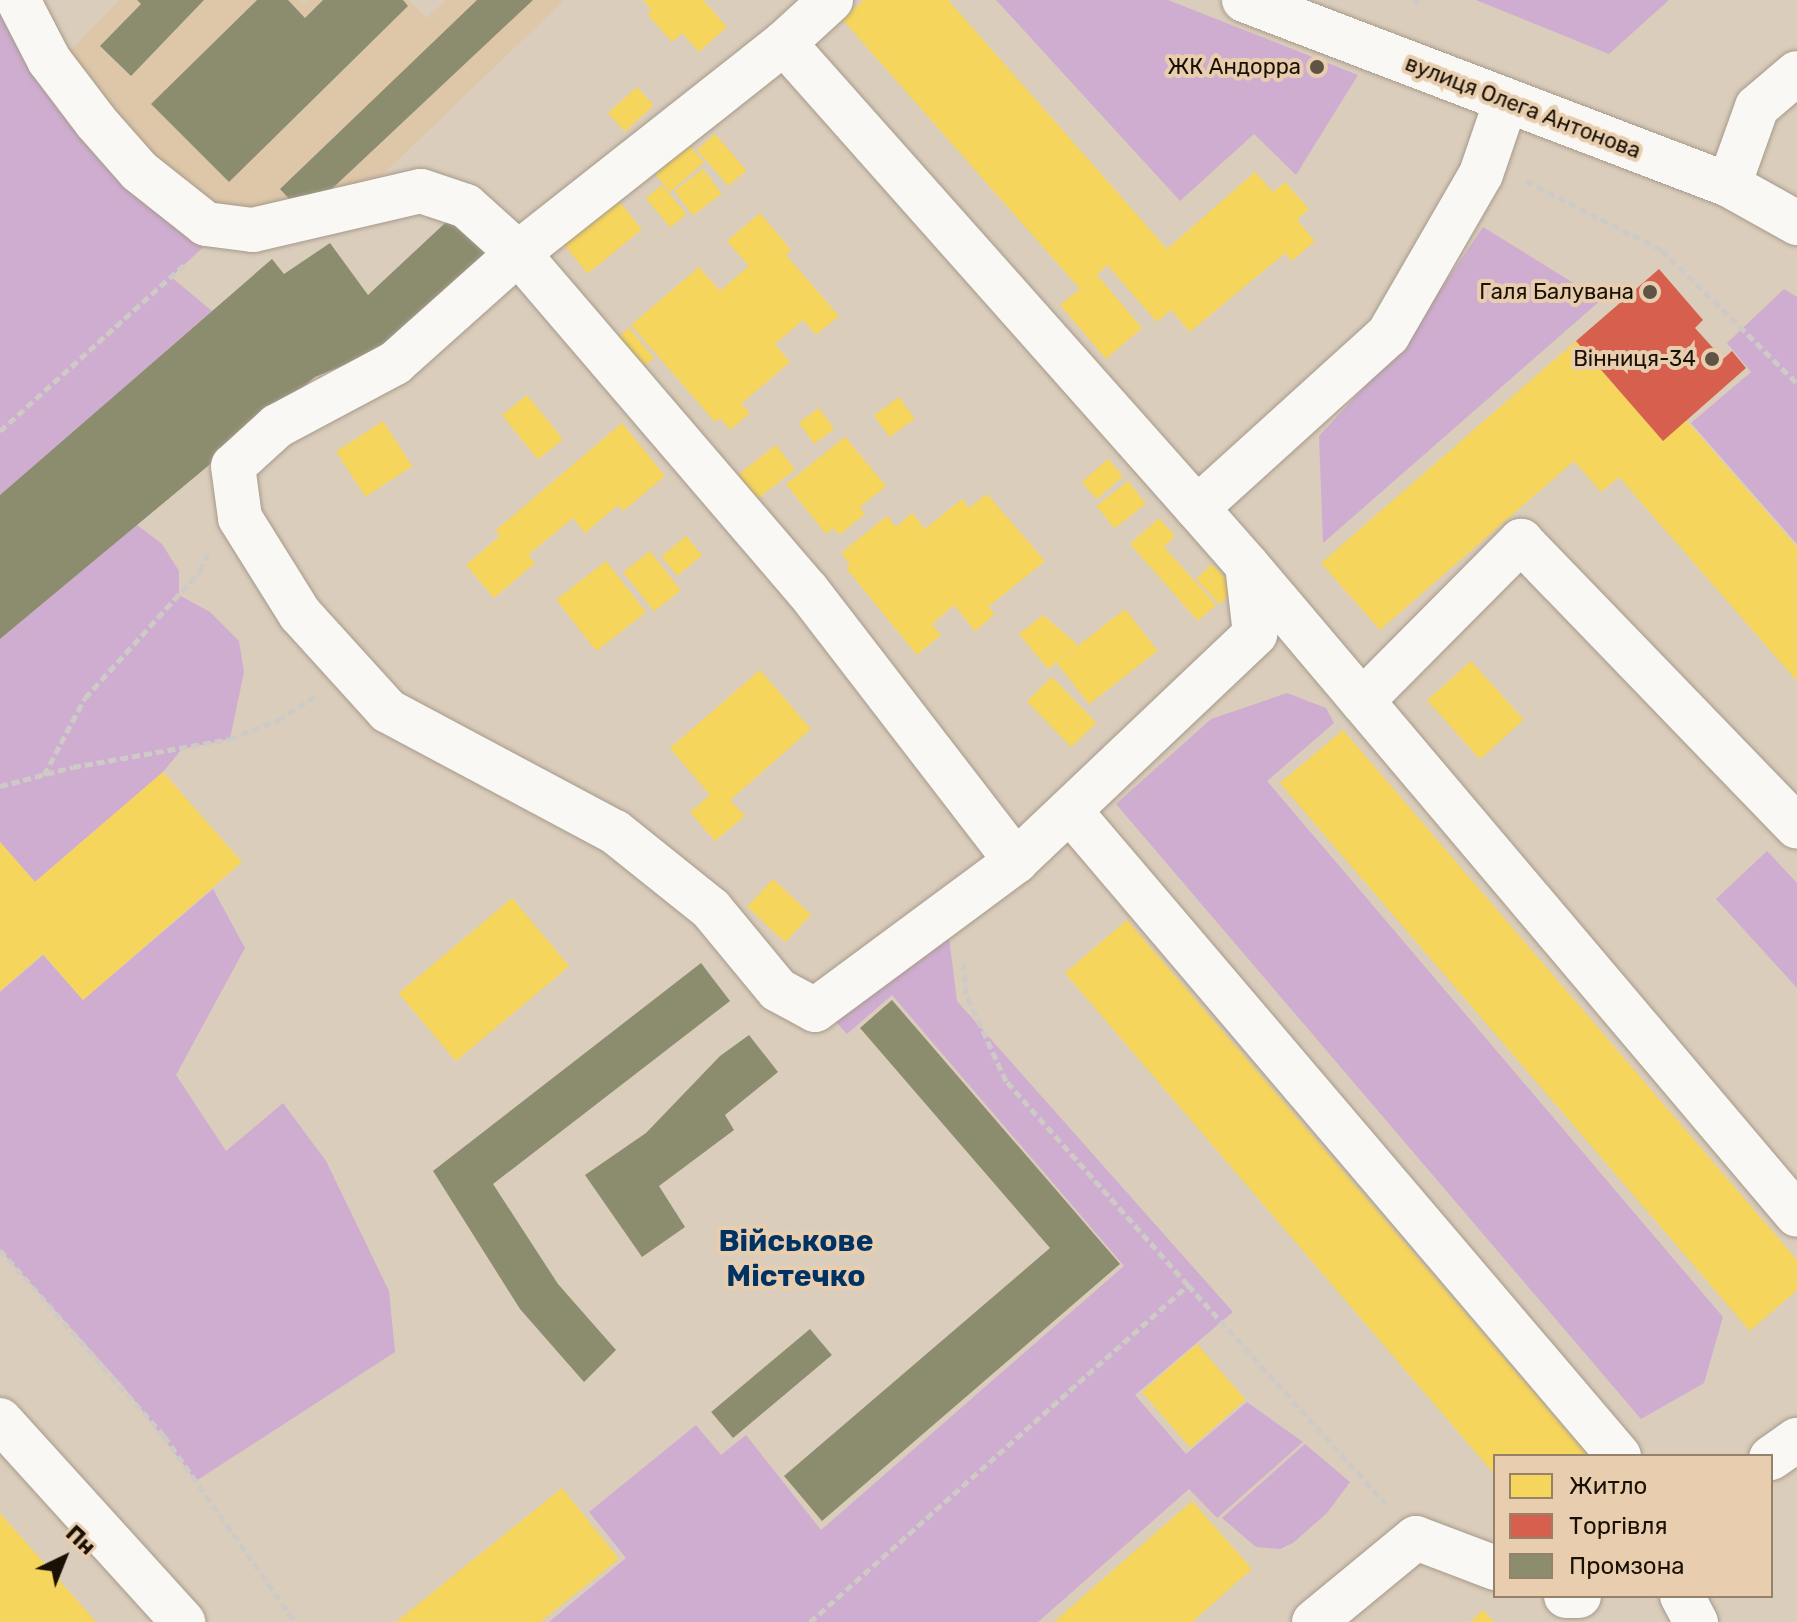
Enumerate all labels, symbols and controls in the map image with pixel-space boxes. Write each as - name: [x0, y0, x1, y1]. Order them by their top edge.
- street label: вулиця Олега Антонова: [1402, 50, 1644, 164]
- place label: ЖК Андорра: [1167, 54, 1301, 80]
- marker: ЖК Андорра: [1308, 58, 1326, 76]
- place label: Галя Балувана: [1479, 279, 1634, 305]
- marker: Галя Балувана: [1641, 283, 1659, 301]
- place label: Вінниця-34: [1573, 346, 1696, 372]
- marker: Вінниця-34: [1703, 350, 1721, 368]
- district label: Військове Містечко: [718, 1223, 874, 1294]
- legend: [1493, 1454, 1773, 1598]
- text: Житло: [1569, 1472, 1647, 1500]
- text: Торгівля: [1569, 1512, 1668, 1540]
- north arrow: [24, 1518, 104, 1598]
- text: Пн: [60, 1520, 101, 1560]
- text: Промзона: [1569, 1552, 1685, 1580]

